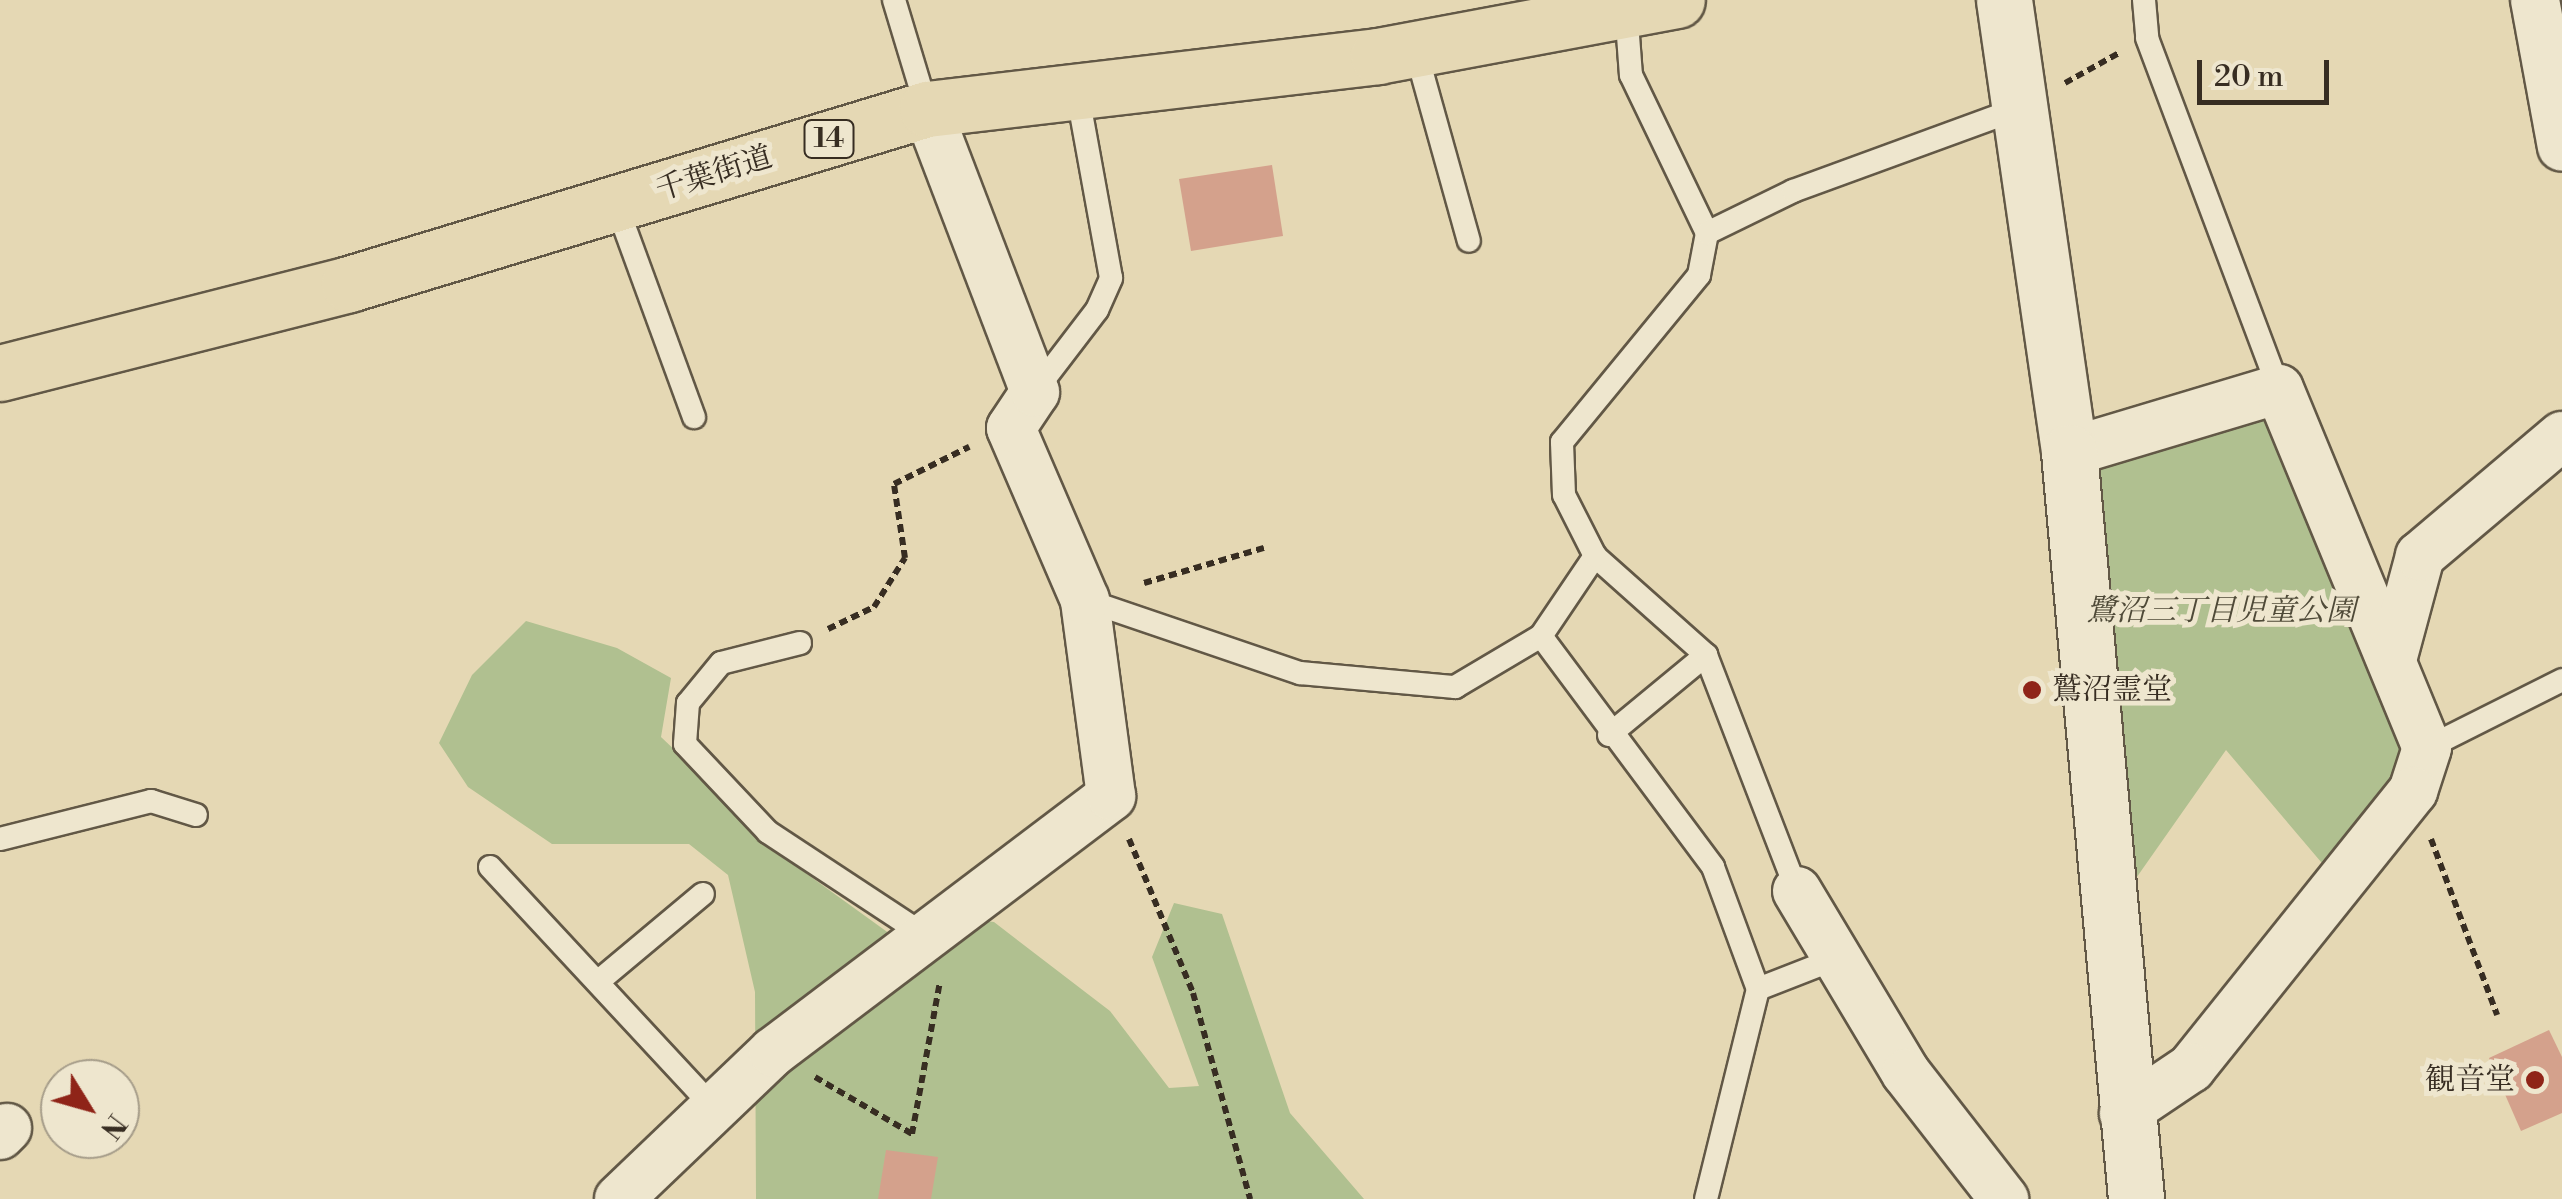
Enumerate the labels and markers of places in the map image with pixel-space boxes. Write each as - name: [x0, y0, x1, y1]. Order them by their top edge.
- place label: 鷲沼霊堂: [2052, 672, 2172, 708]
- marker: 鷲沼霊堂: [2021, 679, 2043, 701]
- place label: 観音堂: [2425, 1062, 2515, 1098]
- marker: 観音堂: [2524, 1069, 2546, 1091]

